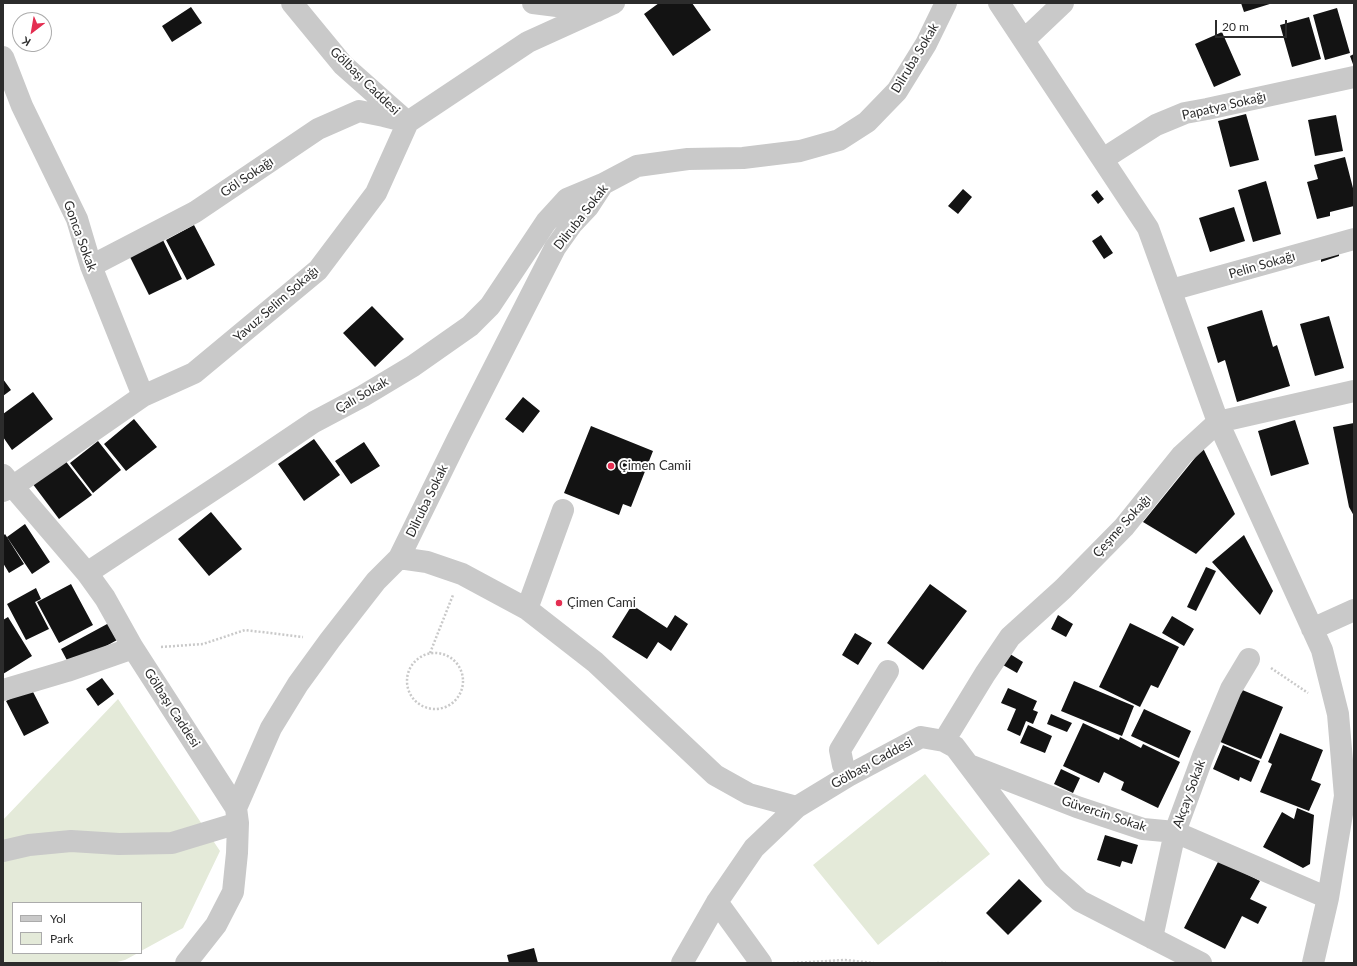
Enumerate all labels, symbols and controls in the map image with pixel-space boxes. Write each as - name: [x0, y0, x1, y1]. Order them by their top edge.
- north arrow: [12, 12, 52, 52]
- scale bar: [1217, 12, 1289, 38]
- text: 20 m: [1222, 19, 1249, 34]
- street label: Dilruba Sokak: [888, 20, 942, 96]
- text: K: [20, 34, 33, 49]
- street label: Gölbaşı Caddesi: [327, 44, 403, 118]
- street label: Papatya Sokağı: [1180, 89, 1268, 123]
- street label: Göl Sokağı: [218, 154, 276, 200]
- street label: Dilruba Sokak: [551, 181, 611, 253]
- street label: Gonca Sokak: [60, 199, 100, 273]
- street label: Pelin Sokağı: [1227, 248, 1297, 282]
- street label: Yavuz Selim Sokağı: [230, 263, 322, 345]
- street label: Çalı Sokak: [333, 374, 391, 416]
- place label: Çimen Camii: [619, 458, 691, 474]
- marker: Çimen Camii: [606, 461, 616, 471]
- street label: Dilruba Sokak: [403, 462, 451, 540]
- street label: Çeşme Sokağı: [1090, 491, 1154, 561]
- place label: Çimen Cami: [567, 595, 636, 611]
- marker: Çimen Cami: [554, 598, 564, 608]
- street label: Gölbaşı Caddesi: [141, 666, 203, 750]
- street label: Gölbaşı Caddesi: [828, 734, 916, 792]
- street label: Akçay Sokak: [1169, 758, 1209, 830]
- street label: Güvercin Sokak: [1060, 793, 1148, 835]
- legend: [12, 902, 142, 954]
- text: Yol: [50, 911, 66, 926]
- text: Park: [50, 931, 73, 946]

